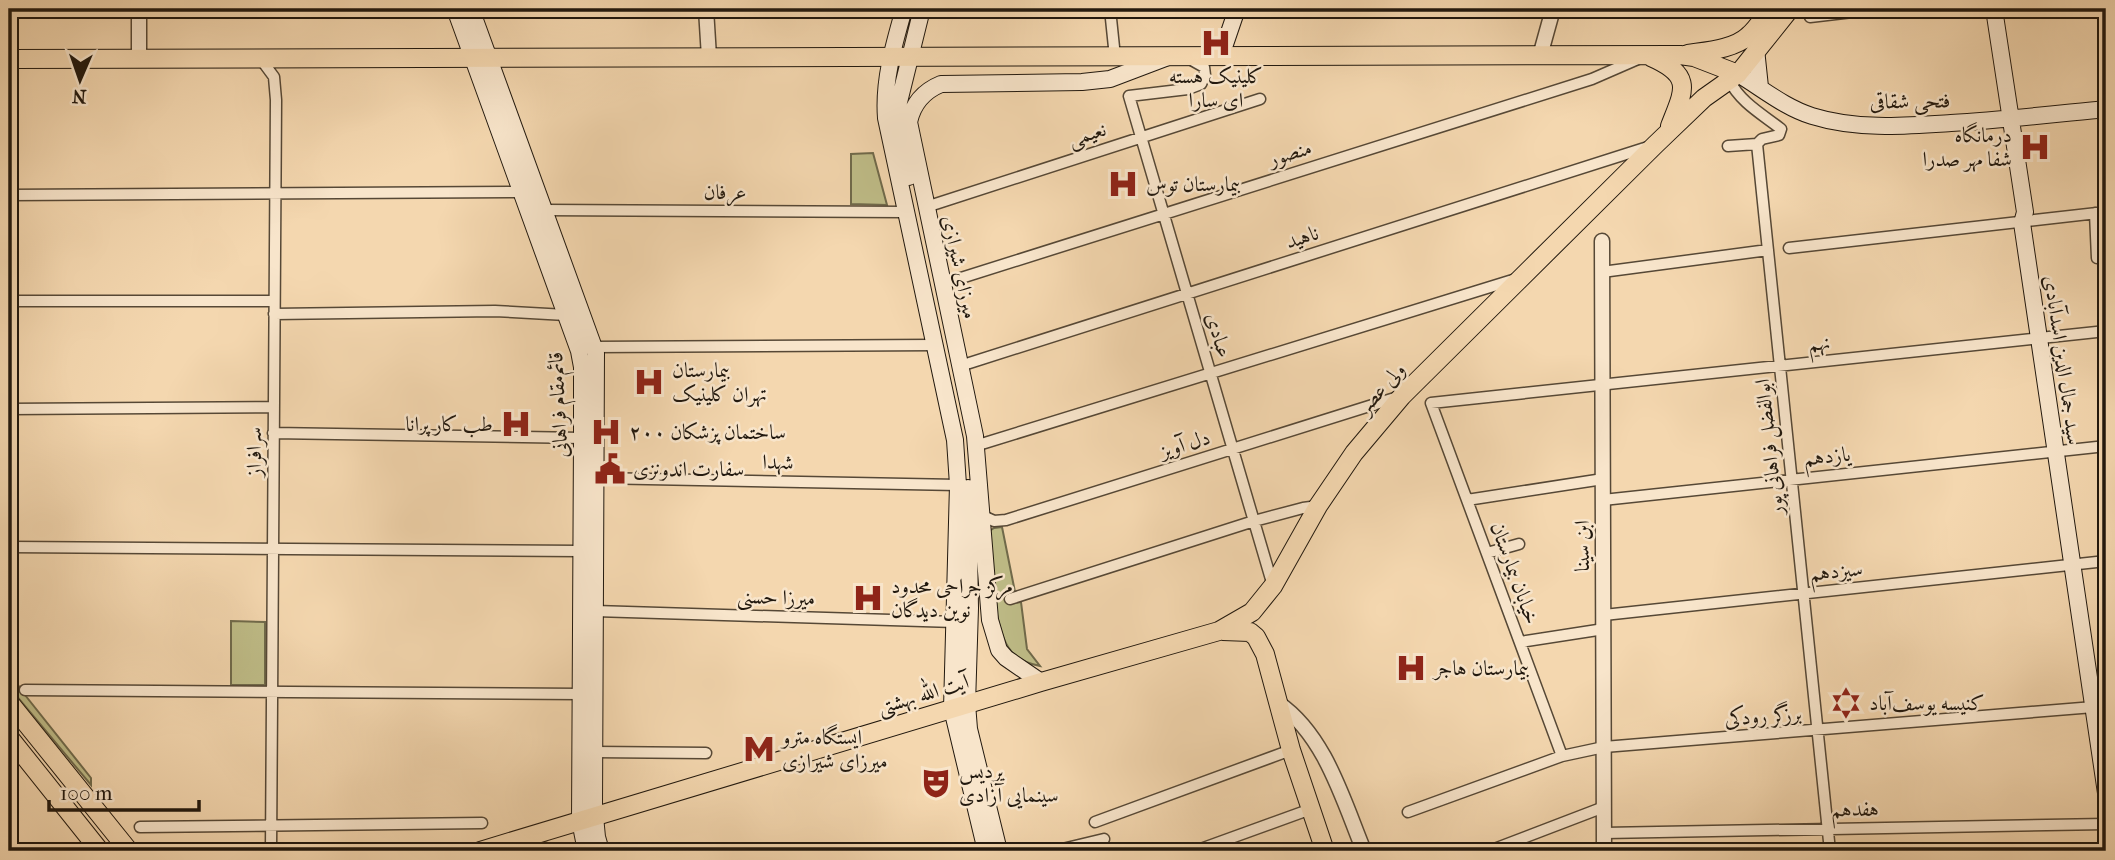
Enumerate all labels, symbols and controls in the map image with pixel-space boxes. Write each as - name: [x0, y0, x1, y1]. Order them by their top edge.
- hospital icon: کلینیک هسته ای سارا: [1199, 26, 1233, 60]
- north arrow: [46, 46, 116, 116]
- place label: کلینیک هسته ای سارا: [1169, 64, 1263, 112]
- text: N: [71, 85, 87, 107]
- street label: فتحی شقاقی: [1870, 88, 1951, 116]
- street label: نعیمی: [1065, 117, 1110, 153]
- place label: درمانگاه شفا مهر صدرا: [1923, 122, 2012, 173]
- hospital icon: درمانگاه شفا مهر صدرا: [2018, 130, 2052, 164]
- street label: منصور: [1263, 135, 1315, 172]
- hospital icon: بیمارستان توس: [1106, 167, 1140, 201]
- place label: بیمارستان توس: [1146, 172, 1241, 197]
- street label: عرفان: [704, 180, 746, 207]
- street label: میرزای شیرازی: [937, 213, 983, 321]
- street label: ناهید: [1282, 220, 1322, 254]
- street label: سید جمال الدین اسدآبادی: [2038, 273, 2088, 447]
- street label: عبادی: [1200, 310, 1237, 360]
- street label: نهم: [1807, 330, 1832, 364]
- street label: قائم‌مقام فراهانی: [543, 351, 579, 459]
- place label: بیمارستان تهران کلینیک: [672, 358, 767, 408]
- street label: ولی عصر: [1351, 358, 1412, 421]
- hospital icon: بیمارستان تهران کلینیک: [632, 365, 666, 399]
- street label: ابوالفضل فراهانی پور: [1750, 377, 1791, 518]
- hospital icon: طب کار پرانا: [499, 407, 533, 441]
- place label: طب کار پرانا: [406, 412, 493, 438]
- hospital icon: ساختمان پزشکان ۲۰۰: [589, 415, 623, 449]
- place label: ساختمان پزشکان ۲۰۰: [629, 420, 786, 445]
- street label: دل آویز: [1155, 424, 1213, 464]
- street label: سرافراز: [242, 427, 268, 479]
- street label: یازدهم: [1802, 442, 1854, 478]
- street label: شهدا: [762, 450, 794, 476]
- public building icon: سفارت اندونزی: [593, 452, 627, 486]
- place label: سفارت اندونزی: [633, 457, 744, 481]
- street label: خیابان بیمارستان: [1484, 519, 1545, 628]
- street label: ابن سینا: [1570, 520, 1595, 572]
- street label: سیزدهم: [1808, 556, 1865, 594]
- place label: مرکز جراحی محدود نوین دیدگان: [891, 574, 1013, 623]
- hospital icon: مرکز جراحی محدود نوین دیدگان: [851, 581, 885, 615]
- street label: میرزا حسنی: [736, 584, 815, 613]
- hospital icon: بیمارستان هاجر: [1394, 651, 1428, 685]
- place label: بیمارستان هاجر: [1432, 656, 1530, 681]
- street label: آیت الله بهشتی: [873, 663, 975, 722]
- synagogue icon: کنیسه یوسف‌آباد: [1829, 686, 1863, 720]
- place label: کنیسه یوسف‌آباد: [1869, 690, 1985, 716]
- street label: برزگر رودکی: [1724, 699, 1803, 732]
- place label: ایستگاه مترو میرزای شیرازی: [780, 724, 888, 773]
- metro station icon: ایستگاه مترو میرزای شیرازی: [742, 732, 776, 766]
- place label: پردیس سینمایی آزادی: [959, 759, 1059, 809]
- theatre icon: پردیس سینمایی آزادی: [919, 766, 953, 800]
- scale bar: [49, 769, 200, 813]
- text: 100 m: [60, 781, 113, 805]
- street label: هفدهم: [1831, 797, 1879, 829]

